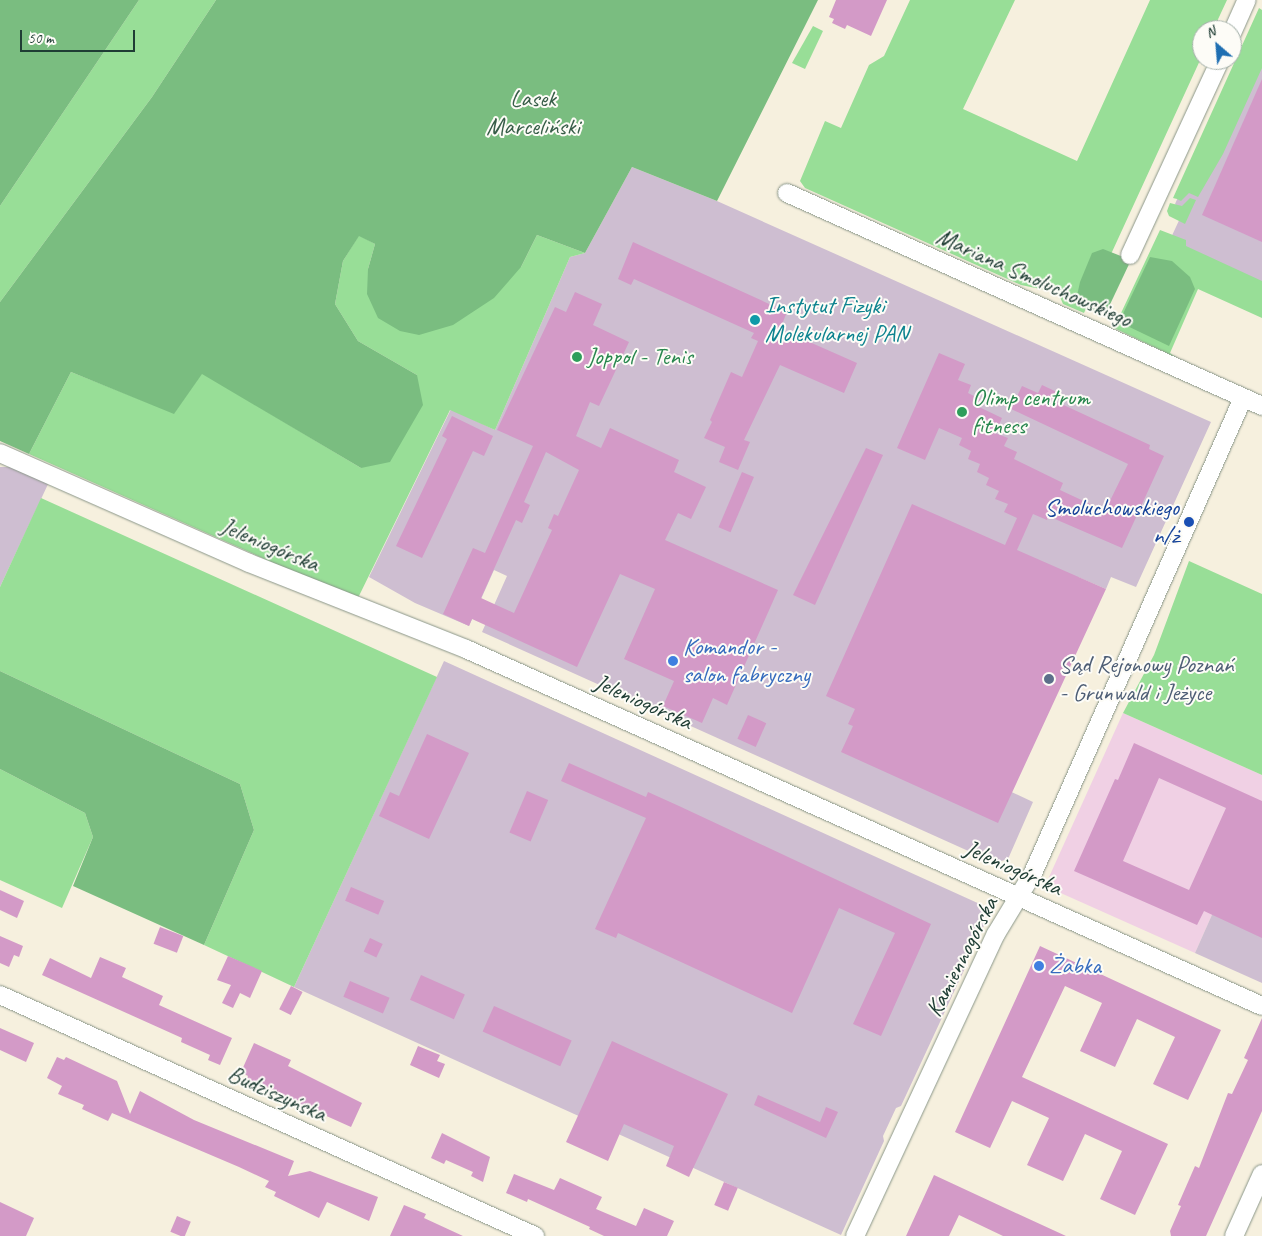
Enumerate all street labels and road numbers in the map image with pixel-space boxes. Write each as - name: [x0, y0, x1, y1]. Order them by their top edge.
- street label: Mariana Smoluchowskiego: [931, 222, 1137, 334]
- street label: Jeleniogórska: [217, 511, 323, 579]
- street label: Jeleniogórska: [590, 668, 696, 736]
- street label: Jeleniogórska: [960, 834, 1066, 902]
- street label: Kamiennogórska: [920, 892, 1004, 1022]
- street label: Budziszyńska: [223, 1059, 331, 1129]

